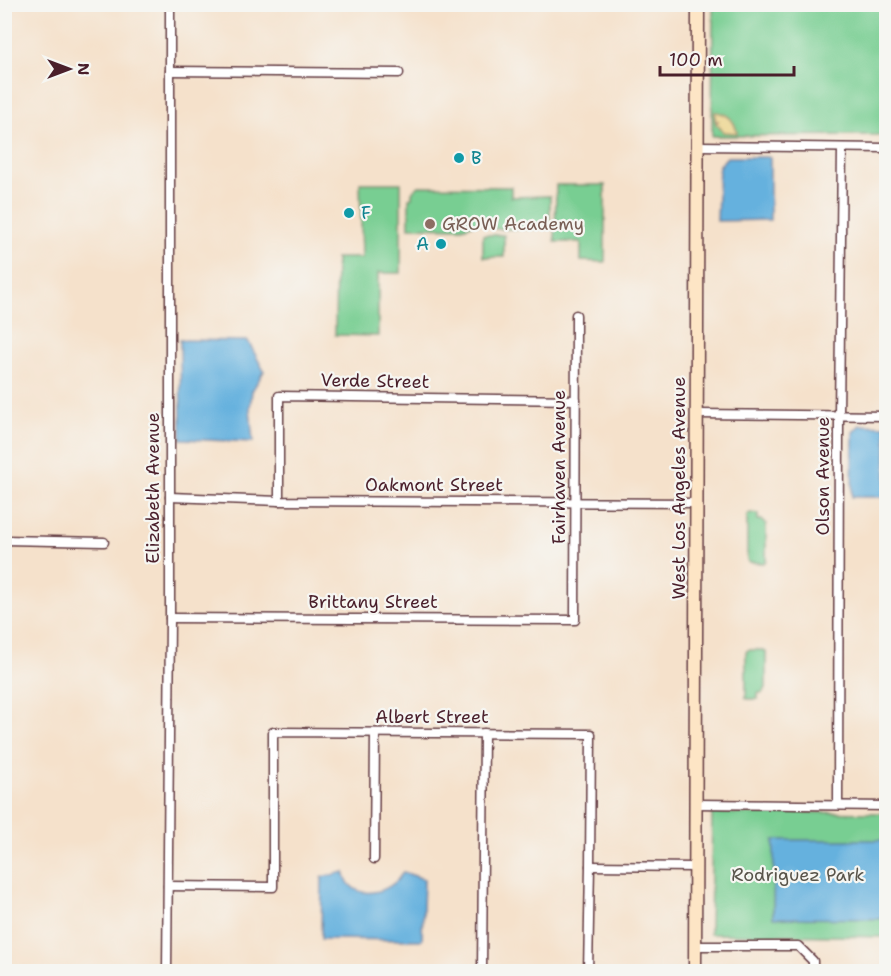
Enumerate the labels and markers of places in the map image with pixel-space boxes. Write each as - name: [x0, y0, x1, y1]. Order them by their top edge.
- place label: B: [471, 146, 482, 170]
- marker: B: [452, 151, 466, 165]
- place label: F: [361, 201, 371, 225]
- marker: F: [342, 206, 356, 220]
- place label: GROW Academy: [442, 212, 584, 236]
- marker: GROW Academy: [423, 217, 437, 231]
- place label: A: [416, 232, 429, 256]
- marker: A: [434, 237, 448, 251]

